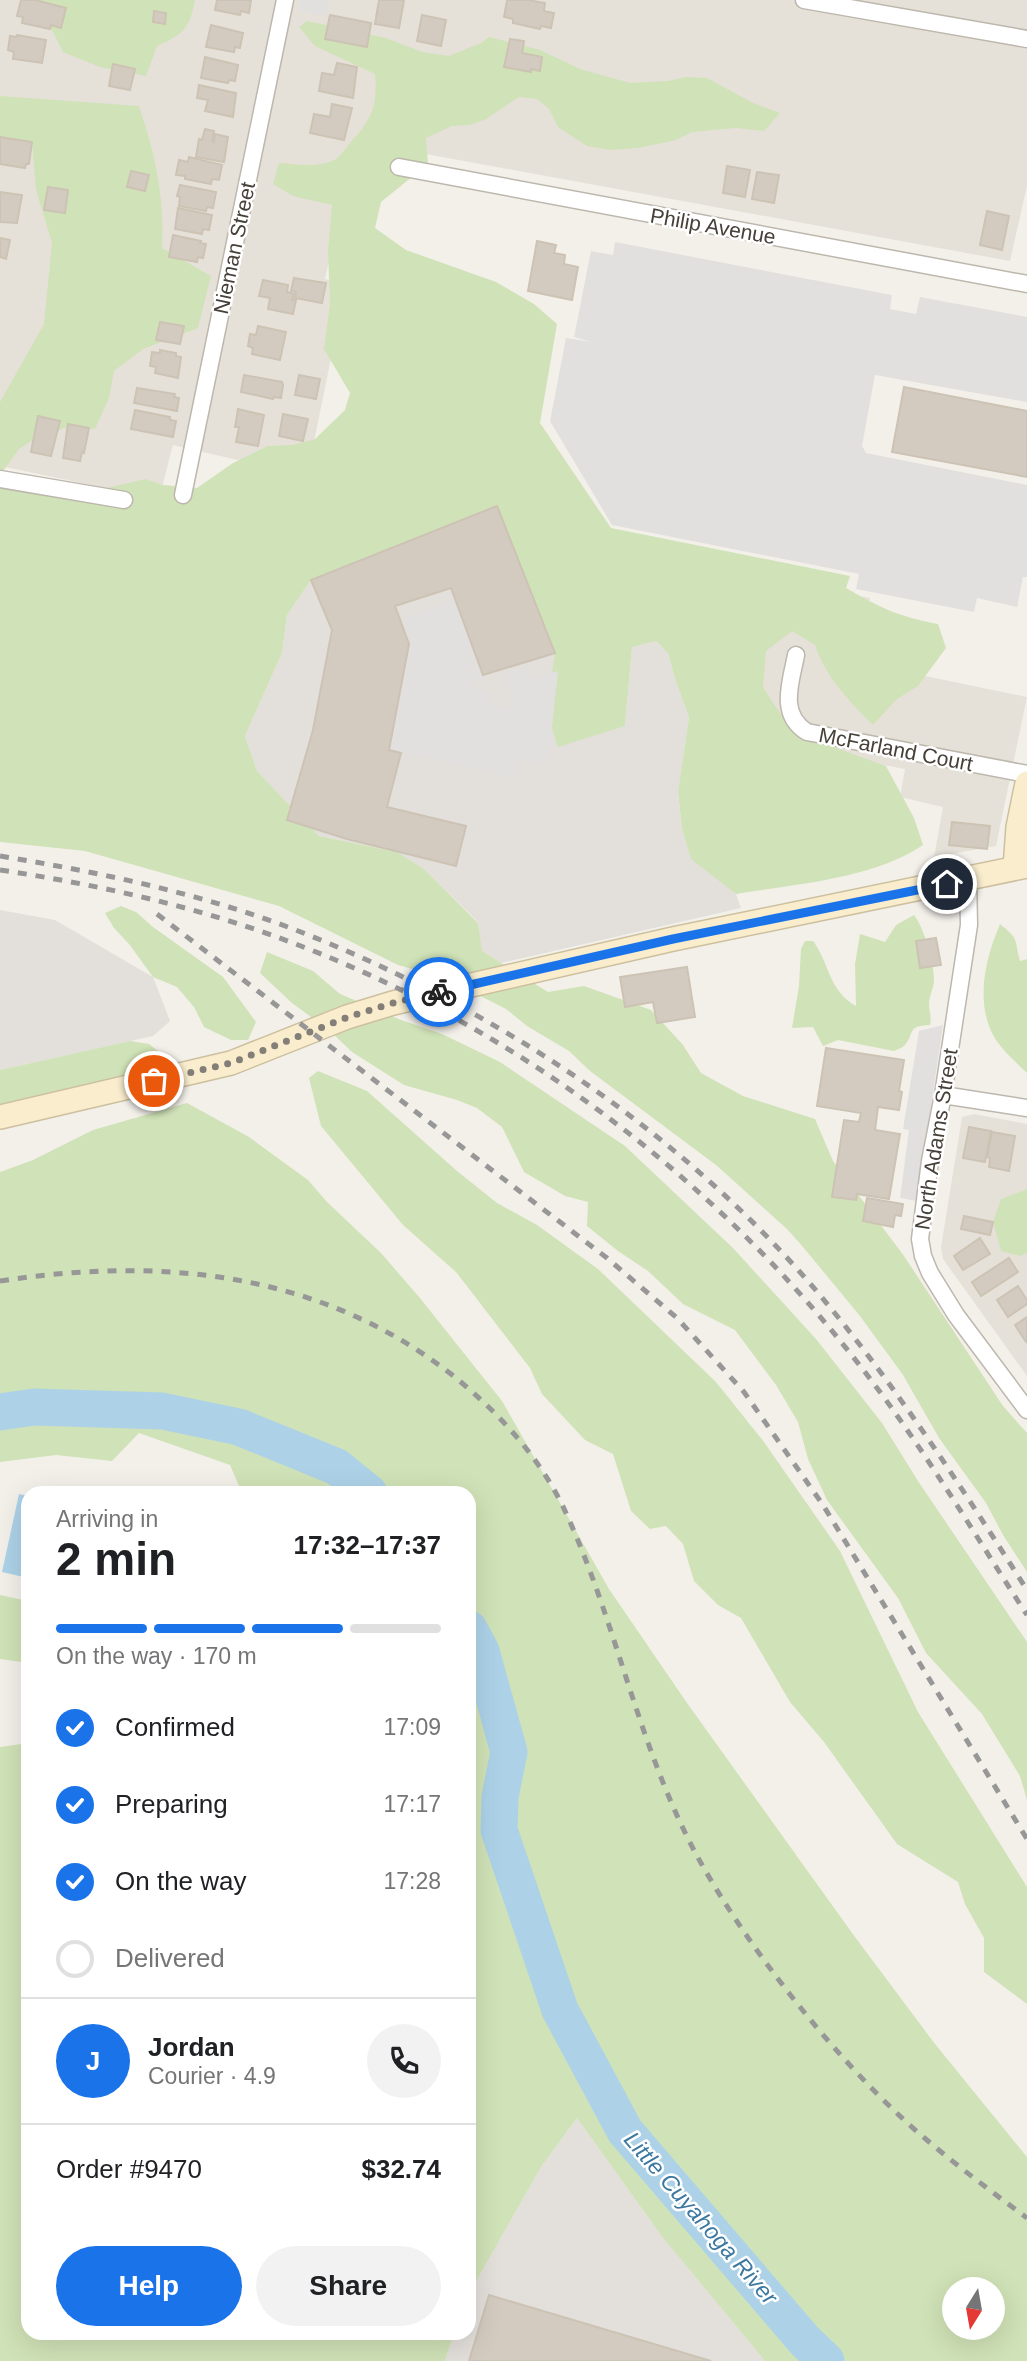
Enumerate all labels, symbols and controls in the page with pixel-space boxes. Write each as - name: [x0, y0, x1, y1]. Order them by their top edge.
- street label: Nieman Street: [209, 180, 259, 316]
- street label: Philip Avenue: [649, 204, 777, 248]
- street label: McFarland Court: [817, 723, 975, 775]
- pin: [917, 854, 977, 914]
- icon: home: [928, 865, 966, 903]
- courier: [404, 957, 474, 1027]
- icon: bike: [420, 973, 458, 1011]
- street label: North Adams Street: [910, 1047, 962, 1231]
- pin: [124, 1051, 184, 1111]
- icon: bag: [135, 1062, 173, 1100]
- text: Arriving in: [56, 1506, 158, 1532]
- text: 17:32–17:37: [294, 1530, 441, 1560]
- text: 2 min: [56, 1533, 176, 1585]
- text: On the way · 170 m: [56, 1643, 257, 1669]
- icon: check: [56, 1709, 94, 1747]
- text: Confirmed: [115, 1712, 235, 1742]
- text: 17:09: [383, 1714, 441, 1740]
- icon: check: [56, 1786, 94, 1824]
- text: Preparing: [115, 1789, 228, 1819]
- text: 17:17: [383, 1791, 441, 1817]
- icon: check: [56, 1863, 94, 1901]
- text: On the way: [115, 1866, 247, 1896]
- text: 17:28: [383, 1868, 441, 1894]
- text: Delivered: [115, 1943, 225, 1973]
- button: phone: [367, 2024, 441, 2098]
- text: Jordan: [148, 2032, 235, 2062]
- text: J: [86, 2046, 100, 2076]
- text: Courier · 4.9: [148, 2063, 276, 2089]
- water label: Little Cuyahoga River: [619, 2126, 784, 2311]
- text: Order #9470: [56, 2154, 202, 2184]
- text: $32.74: [361, 2154, 441, 2184]
- button: Help: [56, 2246, 242, 2326]
- button: Share: [256, 2246, 441, 2326]
- north arrow: [942, 2277, 1004, 2340]
- map controls: [942, 2277, 1005, 2340]

